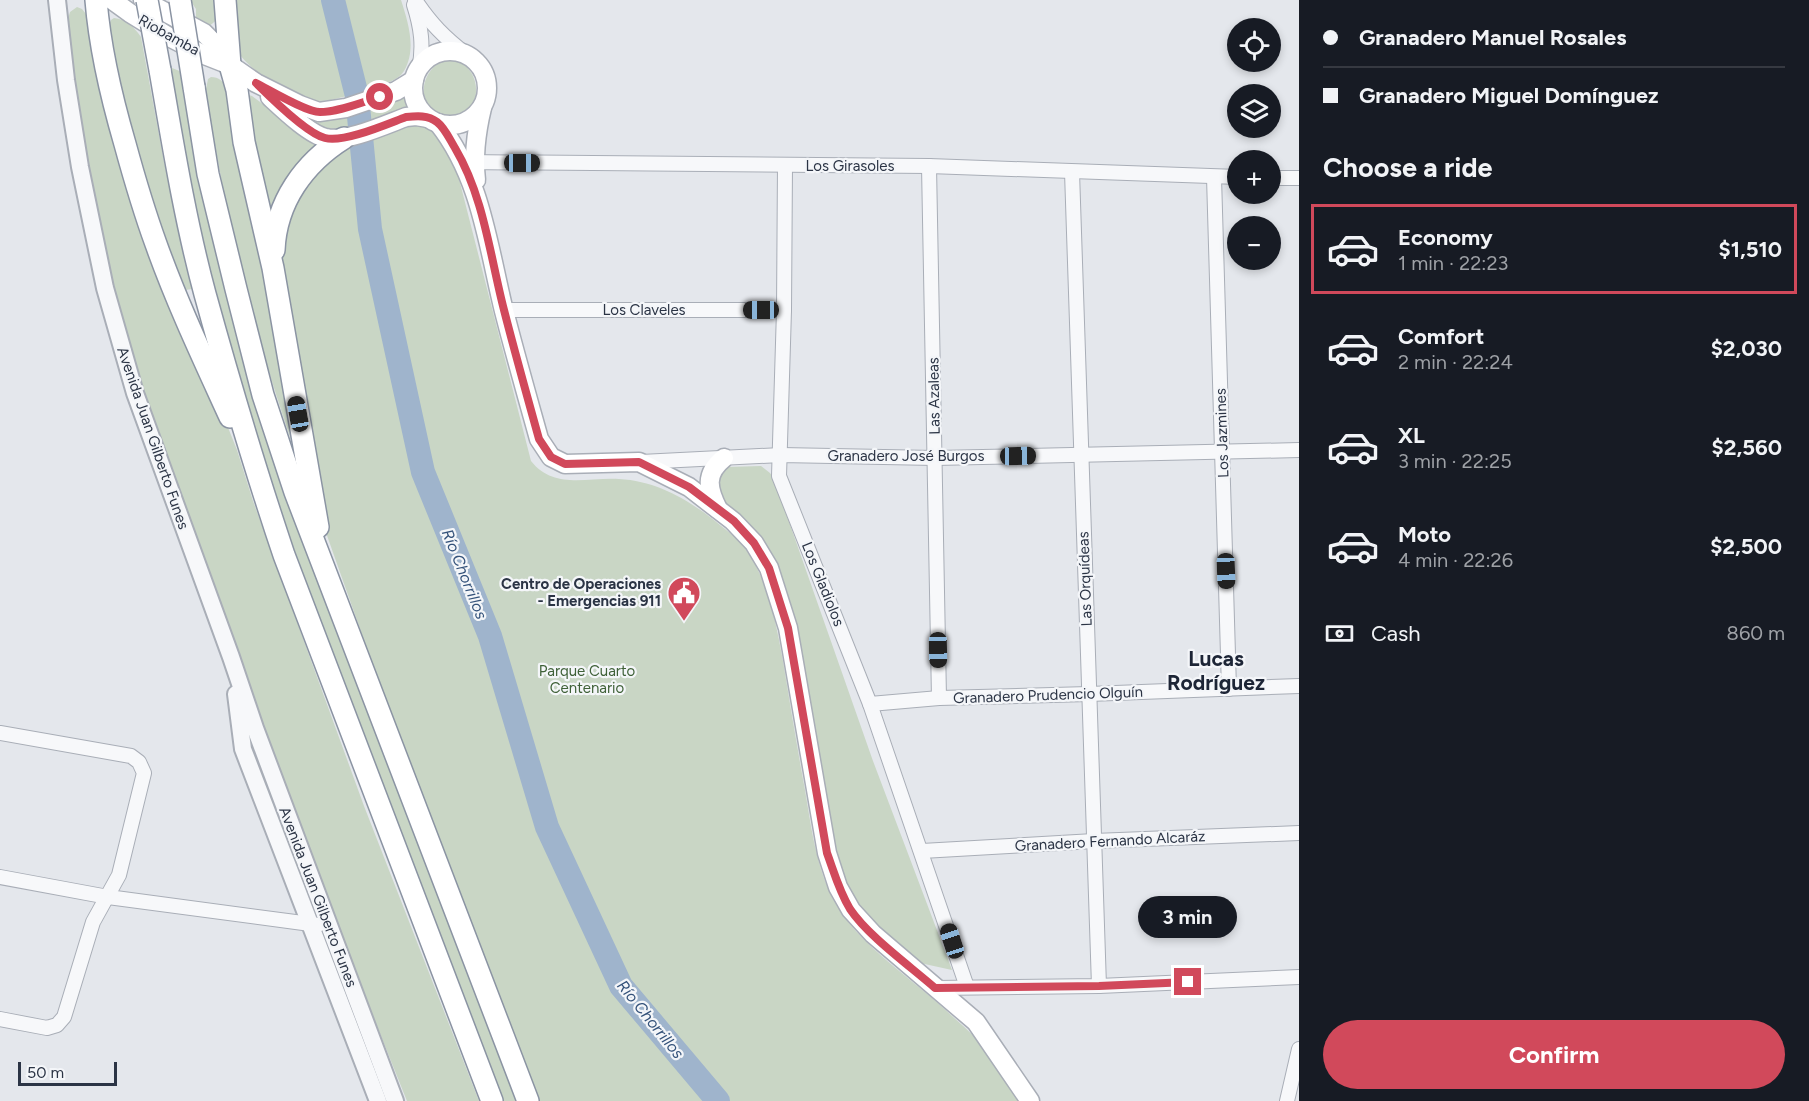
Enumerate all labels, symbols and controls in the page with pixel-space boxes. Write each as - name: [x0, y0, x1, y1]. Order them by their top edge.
- street label: Riobamba: [135, 11, 203, 59]
- map controls: [1227, 18, 1281, 270]
- button: locate: [1227, 18, 1281, 72]
- text: Granadero Manuel Rosales: [1359, 24, 1626, 51]
- text: Granadero Miguel Domínguez: [1359, 82, 1658, 109]
- route start: [366, 83, 393, 110]
- button: layers: [1227, 84, 1281, 138]
- button: +: [1227, 150, 1281, 204]
- text: Choose a ride: [1323, 151, 1492, 184]
- car: [504, 154, 540, 172]
- street label: Los Girasoles: [806, 157, 894, 175]
- button: −: [1227, 216, 1281, 270]
- icon: car: [1326, 222, 1380, 276]
- text: Economy: [1398, 224, 1493, 251]
- text: $1,510: [1719, 236, 1782, 263]
- text: 1 min · 22:23: [1398, 251, 1508, 275]
- street label: Los Claveles: [602, 301, 686, 319]
- car: [743, 301, 779, 319]
- icon: car: [1326, 321, 1380, 375]
- text: Comfort: [1398, 323, 1484, 350]
- text: $2,030: [1711, 335, 1782, 362]
- street label: Avenida Juan Gilberto Funes: [113, 344, 193, 532]
- text: 2 min · 22:24: [1398, 350, 1513, 374]
- street label: Las Azaleas: [924, 357, 944, 435]
- street label: Los Jazmines: [1211, 388, 1233, 478]
- car: [286, 395, 310, 433]
- icon: car: [1326, 420, 1380, 474]
- text: XL: [1398, 422, 1425, 449]
- text: $2,560: [1712, 434, 1782, 461]
- street label: Granadero José Burgos: [827, 447, 985, 465]
- car: [1000, 447, 1036, 465]
- text: 3 min · 22:25: [1398, 449, 1512, 473]
- icon: car: [1326, 519, 1380, 573]
- text: Moto: [1398, 521, 1451, 548]
- water label: Río Chorrillos: [438, 526, 491, 622]
- street label: Las Orquídeas: [1074, 531, 1096, 627]
- text: $2,500: [1710, 533, 1782, 560]
- street label: Los Gladiolos: [798, 539, 848, 629]
- text: 4 min · 22:26: [1398, 548, 1513, 572]
- car: [1216, 553, 1236, 589]
- place label: Centro de Operaciones - Emergencias 911: [501, 575, 661, 610]
- public building icon: Centro de Operaciones - Emergencias 911: [666, 575, 702, 622]
- icon: cash: [1323, 617, 1356, 650]
- text: Cash: [1371, 620, 1421, 647]
- text: 860 m: [1727, 621, 1785, 645]
- car: [929, 632, 947, 668]
- district label: Lucas Rodríguez: [1167, 646, 1265, 695]
- park label: Parque Cuarto Centenario: [539, 662, 636, 697]
- street label: Granadero Prudencio Olguín: [953, 683, 1143, 707]
- street label: Avenida Juan Gilberto Funes: [275, 804, 361, 990]
- street label: Granadero Fernando Alcaráz: [1014, 827, 1206, 855]
- callout: 3 min: [1138, 895, 1238, 937]
- text: 3 min: [1163, 905, 1212, 929]
- car: [938, 921, 966, 961]
- route end: [1174, 968, 1201, 995]
- water label: Río Chorrillos: [613, 976, 688, 1063]
- button: Confirm: [1323, 1020, 1785, 1089]
- scale bar: [18, 1059, 117, 1086]
- text: 50 m: [27, 1063, 64, 1082]

